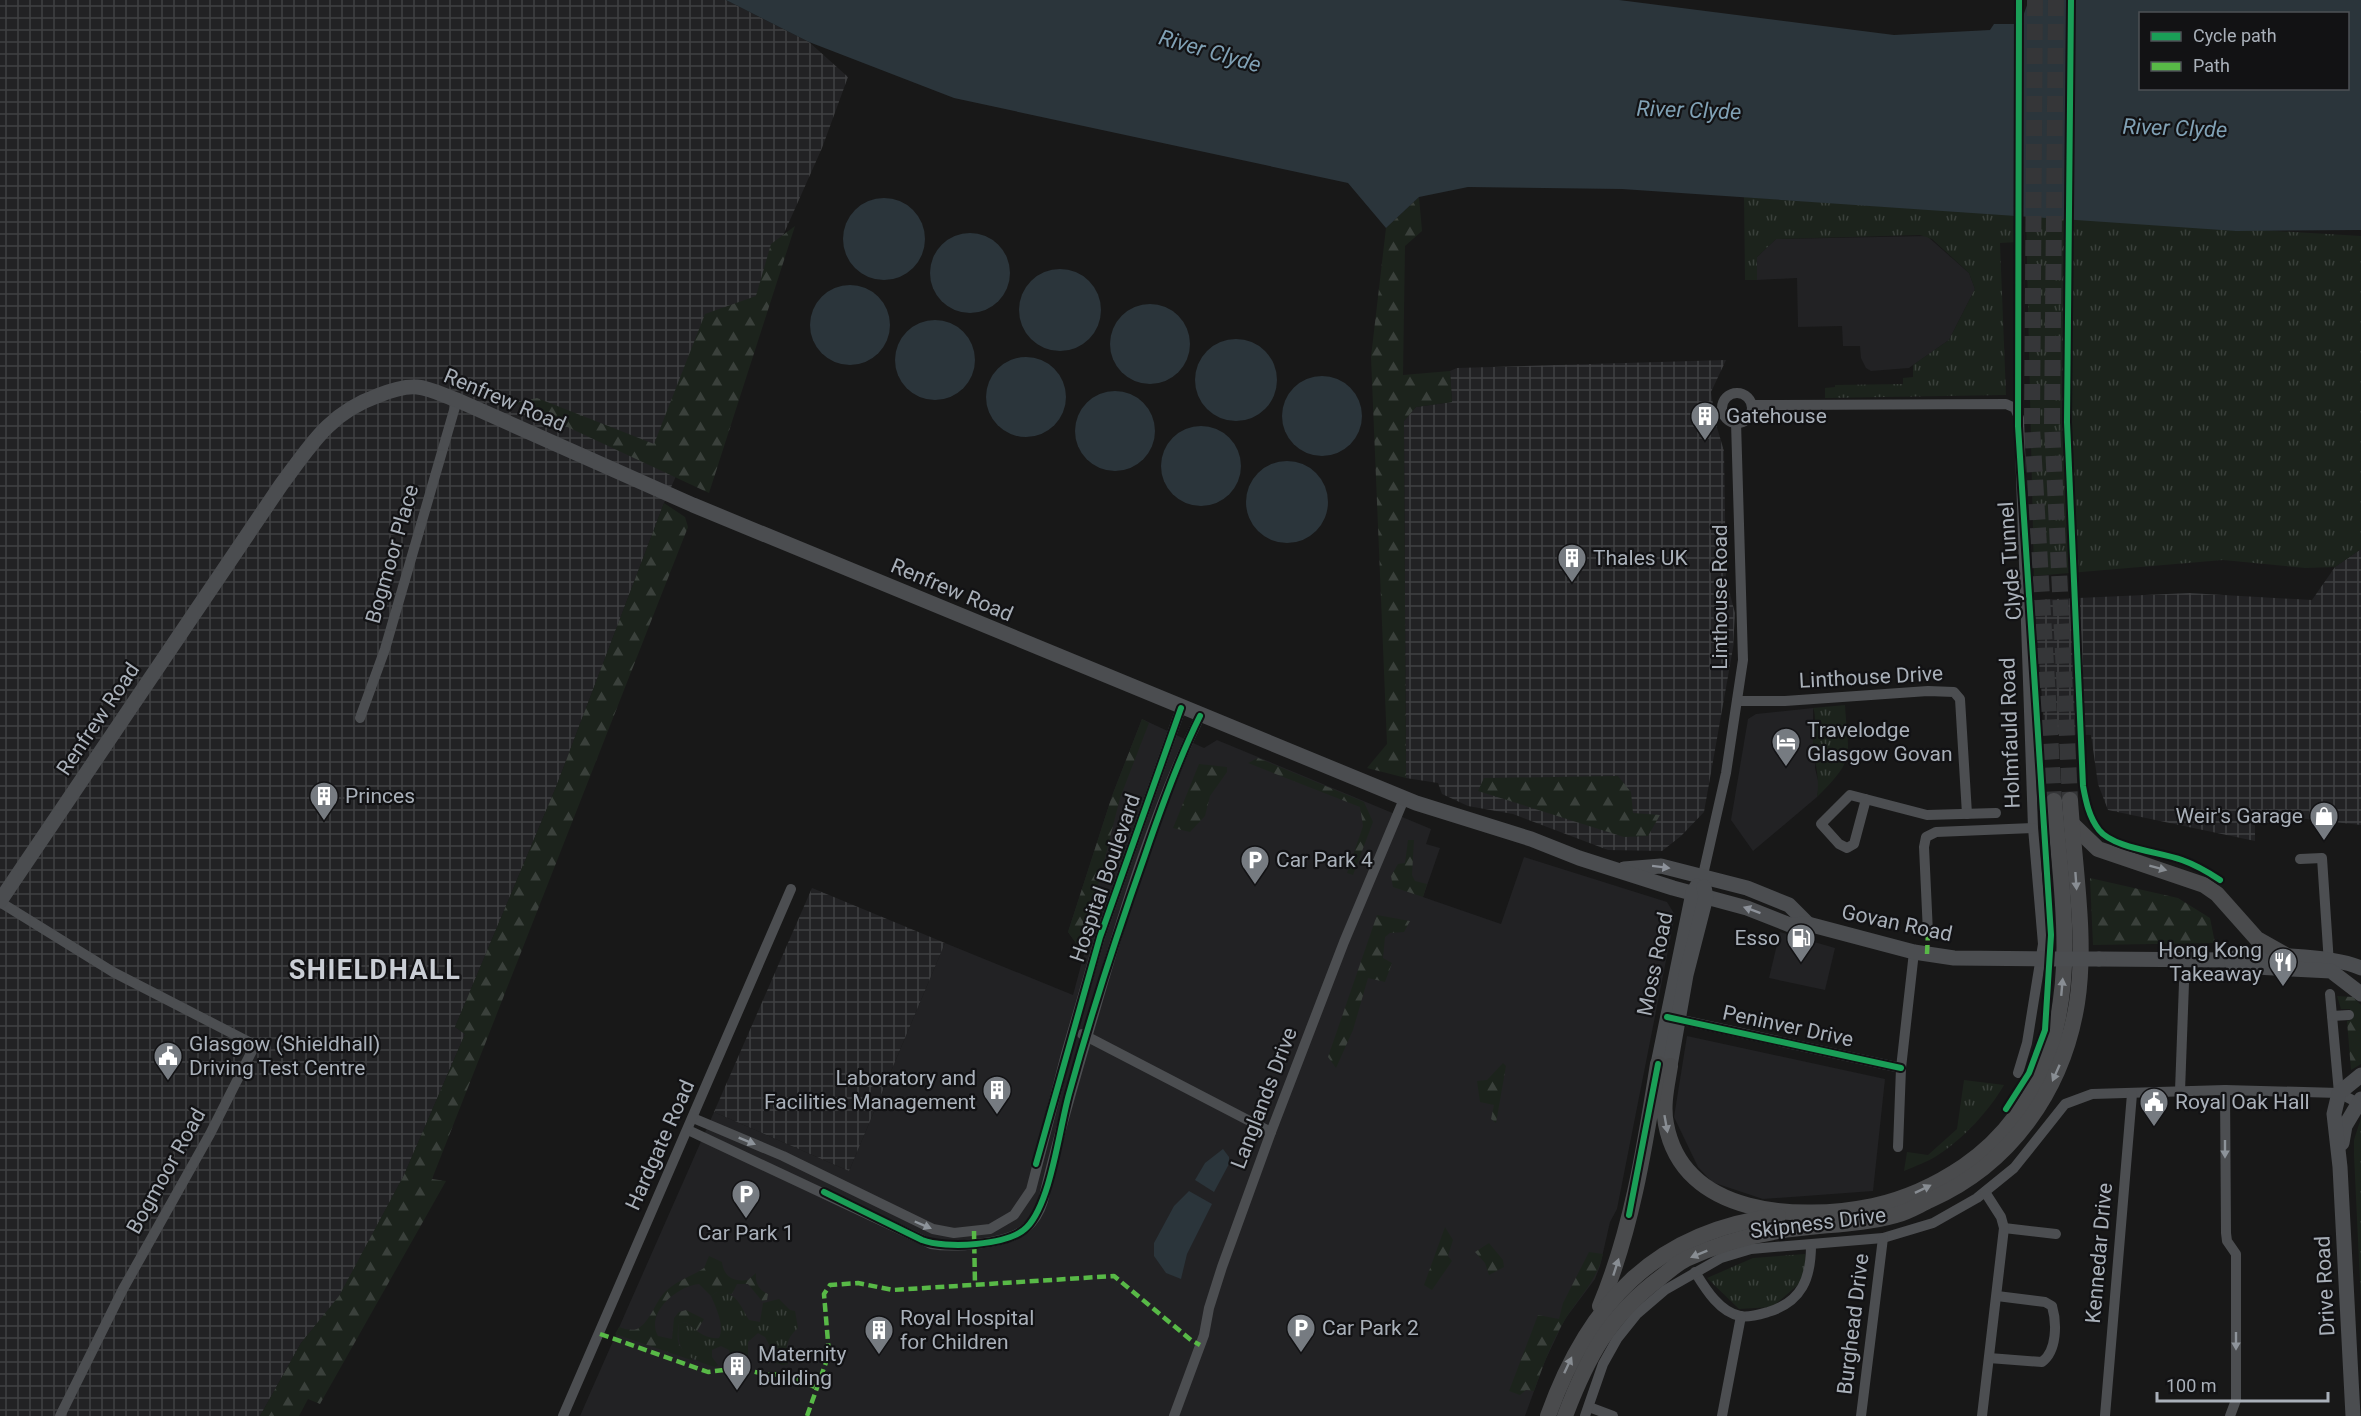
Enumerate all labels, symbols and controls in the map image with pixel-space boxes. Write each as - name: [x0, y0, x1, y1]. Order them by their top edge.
- legend: [2139, 12, 2349, 90]
- water label: River Clyde: [1156, 25, 1264, 77]
- text: Cycle path: [2193, 25, 2277, 46]
- text: Path: [2193, 55, 2230, 76]
- water label: River Clyde: [1636, 96, 1742, 124]
- water label: River Clyde: [2122, 114, 2228, 142]
- street label: Renfrew Road: [440, 364, 570, 436]
- building icon: Gatehouse: [1689, 400, 1721, 442]
- place label: Gatehouse: [1726, 404, 1827, 428]
- street label: Bogmoor Place: [361, 482, 423, 626]
- street label: Clyde Tunnel: [1994, 501, 2026, 621]
- street label: Linthouse Road: [1708, 524, 1732, 670]
- building icon: Thales UK: [1556, 542, 1588, 584]
- place label: Thales UK: [1593, 546, 1688, 570]
- street label: Renfrew Road: [887, 554, 1017, 626]
- street label: Holmfauld Road: [1995, 657, 2025, 809]
- street label: Renfrew Road: [52, 658, 144, 780]
- street label: Linthouse Drive: [1798, 661, 1944, 693]
- place label: Travelodge Glasgow Govan: [1807, 718, 1953, 766]
- hotel icon: Travelodge Glasgow Govan: [1770, 726, 1802, 768]
- building icon: Princes: [308, 780, 340, 822]
- place label: Princes: [345, 784, 415, 808]
- street label: Hospital Boulevard: [1065, 791, 1145, 965]
- shop icon: Weir's Garage: [2308, 800, 2340, 842]
- place label: Weir's Garage: [2175, 804, 2303, 828]
- parking icon: Car Park 4: [1239, 844, 1271, 886]
- place label: Car Park 4: [1276, 848, 1373, 872]
- one-way arrow: [1652, 862, 1671, 871]
- one-way arrow: [2149, 864, 2167, 874]
- one-way arrow: [2071, 872, 2081, 891]
- street label: Govan Road: [1839, 900, 1955, 946]
- one-way arrow: [1743, 905, 1761, 915]
- street label: Moss Road: [1632, 910, 1678, 1018]
- fuel station icon: Esso: [1785, 922, 1817, 964]
- place label: Esso: [1734, 926, 1780, 950]
- place label: Hong Kong Takeaway: [2158, 938, 2262, 986]
- restaurant icon: Hong Kong Takeaway: [2267, 946, 2299, 988]
- district label: SHIELDHALL: [289, 954, 461, 986]
- one-way arrow: [2057, 977, 2067, 996]
- street label: Peninver Drive: [1720, 1000, 1856, 1052]
- street label: Langlands Drive: [1226, 1024, 1302, 1172]
- place label: Glasgow (Shieldhall) Driving Test Centre: [189, 1032, 380, 1080]
- public building icon: Glasgow (Shieldhall) Driving Test Centre: [152, 1040, 184, 1082]
- one-way arrow: [2052, 1064, 2061, 1081]
- place label: Laboratory and Facilities Management: [764, 1066, 976, 1114]
- building icon: Laboratory and Facilities Management: [981, 1074, 1013, 1116]
- street label: Hardgate Road: [621, 1076, 699, 1214]
- public building icon: Royal Oak Hall: [2138, 1086, 2170, 1128]
- place label: Royal Oak Hall: [2175, 1090, 2310, 1114]
- street label: Bogmoor Road: [122, 1104, 210, 1238]
- one-way arrow: [1662, 1115, 1671, 1134]
- one-way arrow: [738, 1137, 756, 1146]
- one-way arrow: [2220, 1139, 2230, 1158]
- parking icon: Car Park 1: [730, 1178, 762, 1220]
- street label: Kennedar Drive: [2081, 1182, 2117, 1324]
- one-way arrow: [1915, 1184, 1932, 1193]
- street label: Skipness Drive: [1749, 1203, 1887, 1243]
- one-way arrow: [914, 1220, 932, 1230]
- place label: Car Park 1: [698, 1221, 794, 1245]
- street label: Drive Road: [2310, 1235, 2340, 1337]
- one-way arrow: [1690, 1250, 1708, 1259]
- street label: Burghead Drive: [1832, 1252, 1874, 1396]
- one-way arrow: [1611, 1258, 1621, 1276]
- place label: Royal Hospital for Children: [900, 1306, 1034, 1354]
- parking icon: Car Park 2: [1285, 1312, 1317, 1354]
- building icon: Royal Hospital for Children: [863, 1314, 895, 1356]
- place label: Car Park 2: [1322, 1316, 1419, 1340]
- one-way arrow: [2231, 1332, 2241, 1351]
- place label: Maternity building: [758, 1342, 846, 1390]
- building icon: Maternity building: [721, 1350, 753, 1392]
- one-way arrow: [1563, 1357, 1572, 1374]
- scale bar: [2157, 1365, 2328, 1403]
- text: 100 m: [2166, 1375, 2217, 1396]

